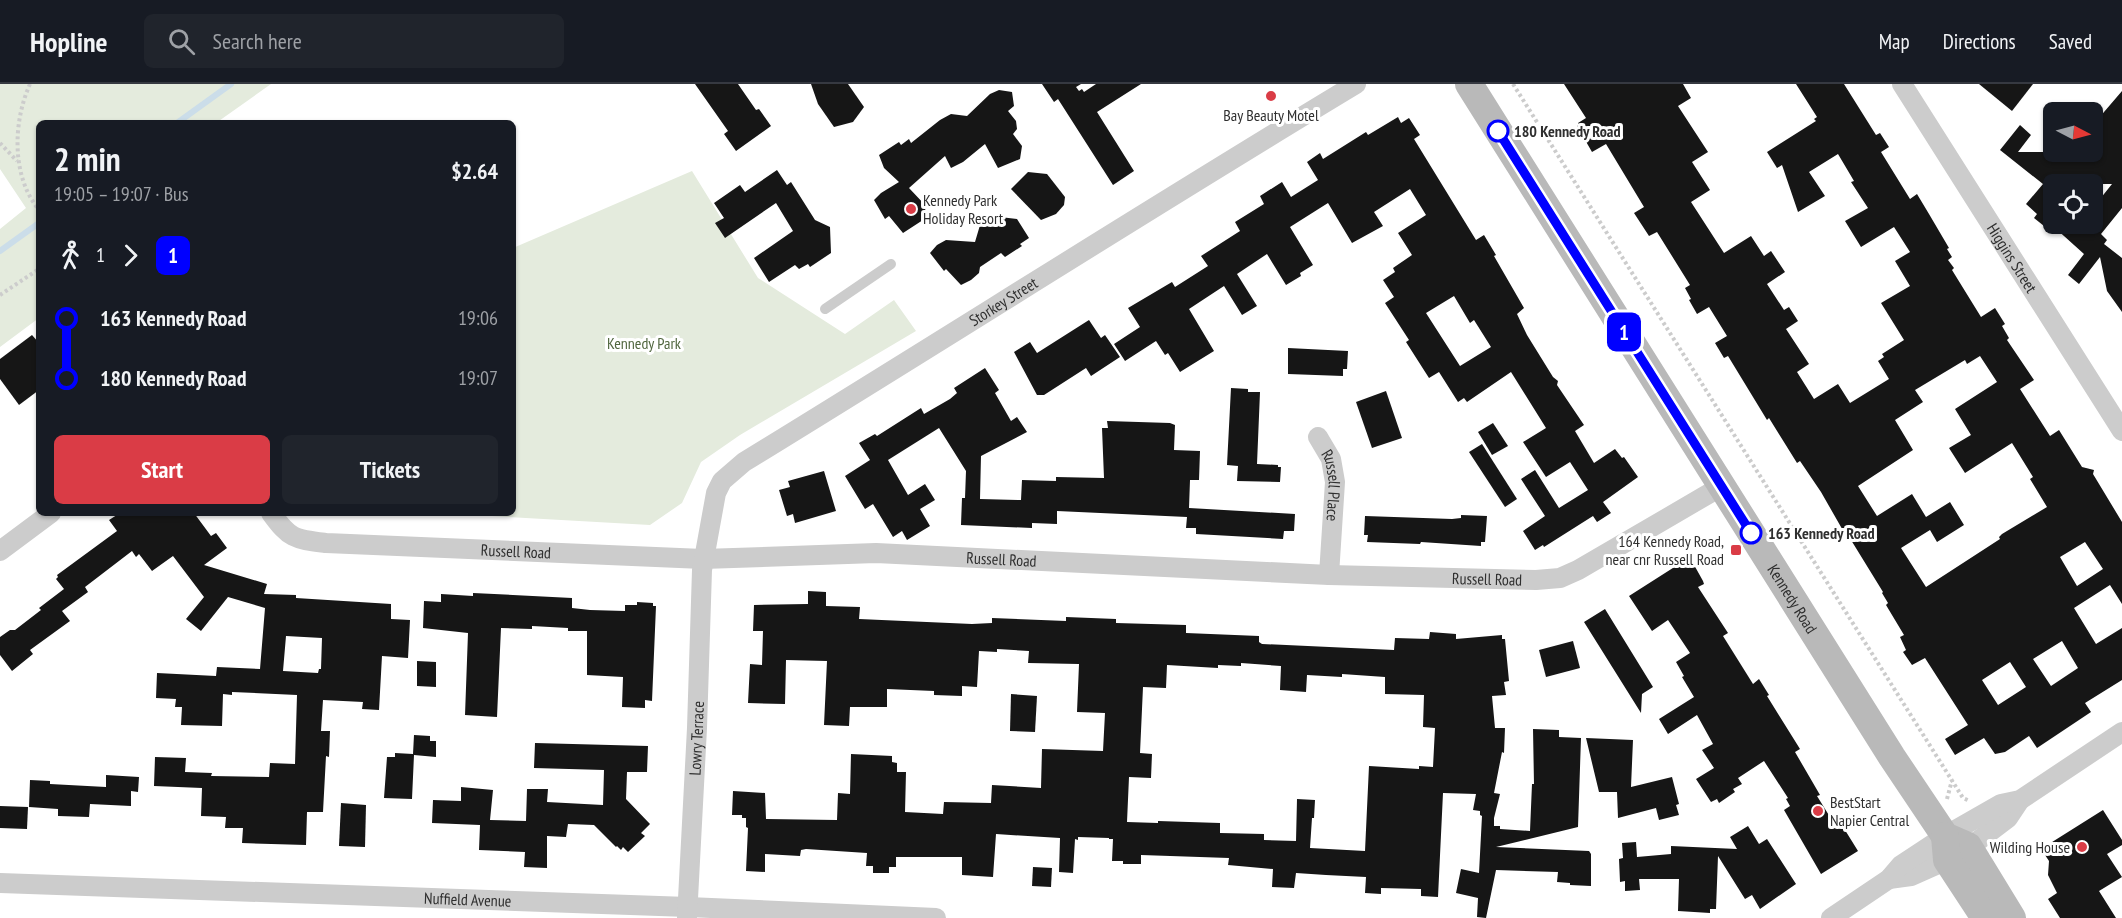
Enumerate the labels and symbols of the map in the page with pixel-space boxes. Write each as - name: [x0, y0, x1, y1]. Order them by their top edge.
- marker: Bay Beauty Motel: [1264, 89, 1278, 103]
- north arrow: [2043, 102, 2103, 162]
- place label: Bay Beauty Motel: [1223, 105, 1319, 125]
- marker: 180 Kennedy Road: [1487, 120, 1509, 142]
- place label: 180 Kennedy Road: [1514, 121, 1621, 141]
- place label: Kennedy Park Holiday Resort: [923, 190, 1004, 228]
- marker: Kennedy Park Holiday Resort: [904, 202, 918, 216]
- street label: Higgins Street: [1983, 220, 2042, 297]
- street label: Storkey Street: [965, 272, 1042, 330]
- line badge: 1: [1604, 312, 1644, 352]
- park label: Kennedy Park: [607, 333, 682, 353]
- street label: Russell Place: [1317, 446, 1345, 522]
- marker: 163 Kennedy Road: [1740, 522, 1762, 544]
- place label: 163 Kennedy Road: [1768, 523, 1875, 543]
- place label: 164 Kennedy Road, near cnr Russell Road: [1606, 531, 1724, 569]
- street label: Russell Road: [480, 540, 551, 563]
- marker: 164 Kennedy Road, near cnr Russell Road: [1729, 543, 1743, 557]
- street label: Russell Road: [966, 547, 1037, 571]
- street label: Kennedy Road: [1763, 561, 1822, 637]
- street label: Russell Road: [1452, 568, 1522, 590]
- street label: Lowry Terrace: [685, 701, 708, 776]
- place label: BestStart Napier Central: [1830, 792, 1910, 830]
- marker: BestStart Napier Central: [1811, 804, 1825, 818]
- place label: Wilding House: [1990, 837, 2070, 857]
- marker: Wilding House: [2075, 840, 2089, 854]
- street label: Nuffield Avenue: [424, 888, 512, 911]

